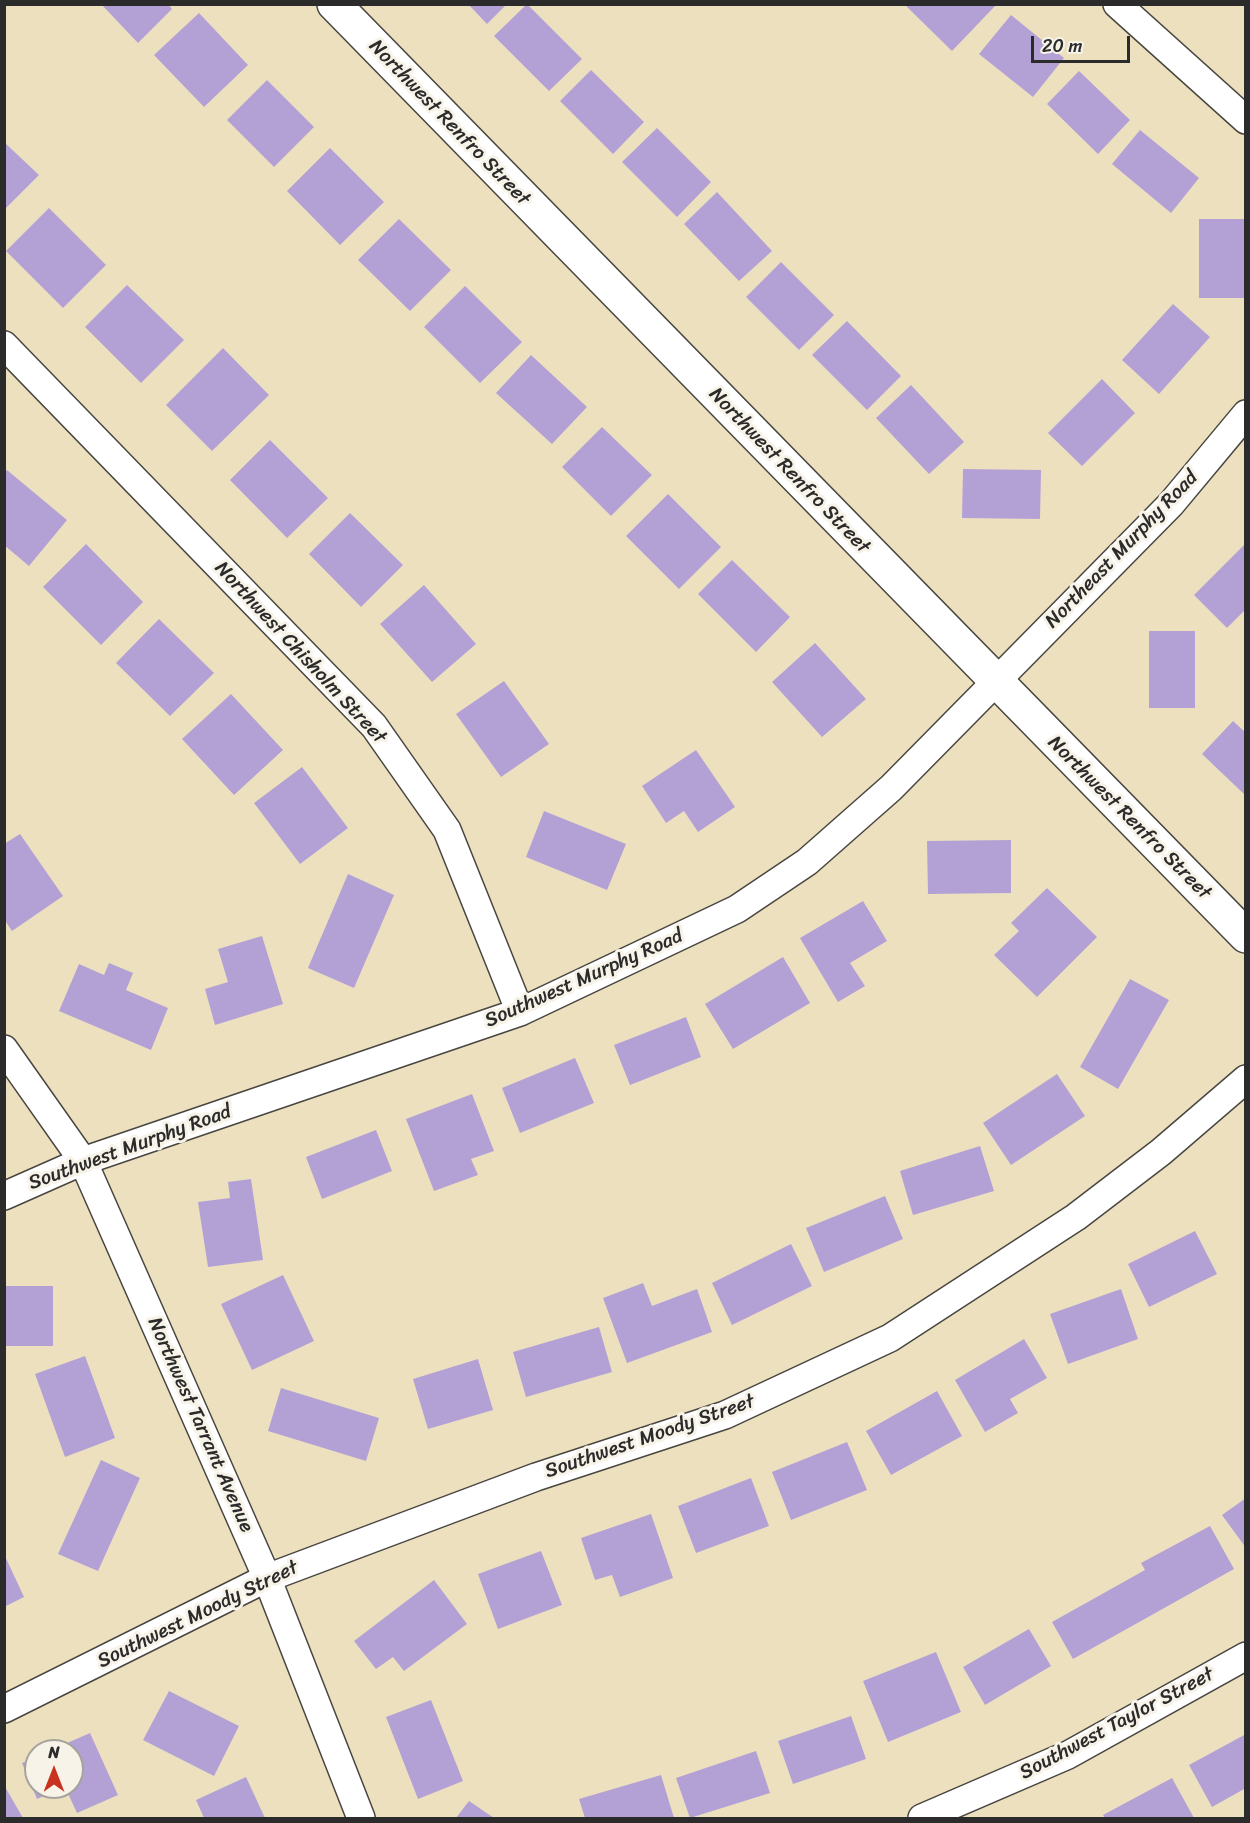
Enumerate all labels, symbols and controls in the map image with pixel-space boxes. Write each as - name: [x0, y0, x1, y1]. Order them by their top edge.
- scale bar: [1034, 24, 1133, 62]
- text: 20 m: [1042, 30, 1082, 62]
- street label: Northwest Renfro Street: [363, 35, 535, 211]
- street label: Northwest Renfro Street: [703, 383, 875, 559]
- street label: Northeast Murphy Road: [1041, 466, 1203, 634]
- street label: Northwest Chisholm Street: [209, 557, 391, 749]
- street label: Northwest Renfro Street: [1042, 731, 1216, 905]
- street label: Southwest Murphy Road: [481, 925, 687, 1033]
- street label: Southwest Murphy Road: [25, 1100, 235, 1196]
- street label: Northwest Tarrant Avenue: [142, 1314, 258, 1536]
- street label: Southwest Moody Street: [542, 1390, 758, 1484]
- street label: Southwest Moody Street: [94, 1556, 302, 1674]
- street label: Southwest Taylor Street: [1016, 1663, 1218, 1785]
- text: N: [48, 1738, 60, 1767]
- north arrow: [24, 1739, 84, 1799]

